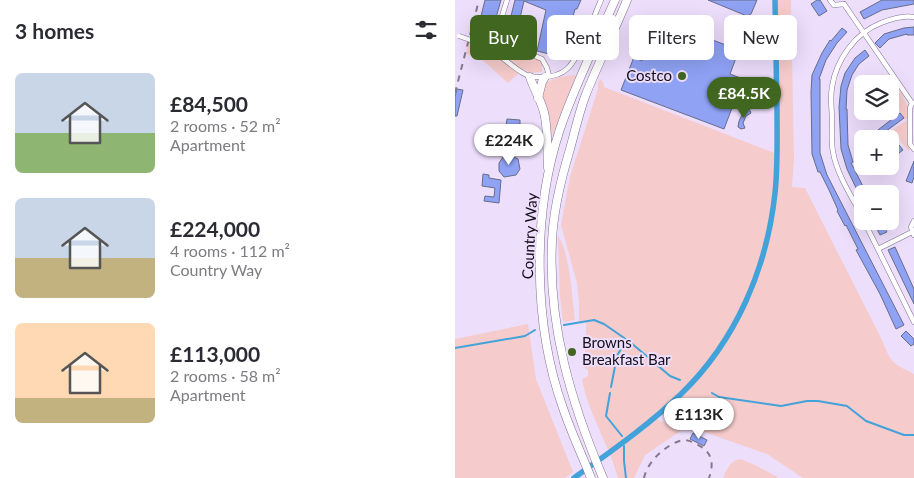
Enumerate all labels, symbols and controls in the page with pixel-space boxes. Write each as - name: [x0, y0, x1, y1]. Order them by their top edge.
- chip: Buy: [470, 15, 537, 60]
- chip: Rent: [547, 15, 619, 60]
- chip: Filters: [629, 15, 714, 60]
- chip: New: [724, 15, 797, 60]
- icon: filters: [412, 16, 440, 44]
- text: 3 homes: [15, 18, 94, 43]
- place label: Costco: [626, 66, 672, 84]
- marker: Costco: [676, 70, 688, 82]
- map controls: [854, 75, 899, 230]
- button: layers: [854, 75, 899, 120]
- pin: £84.5K: [703, 76, 785, 119]
- text: £84.5K: [718, 83, 770, 102]
- text: £84,500: [170, 91, 248, 116]
- icon: home: [55, 93, 115, 153]
- text: 2 rooms · 52 m²: [170, 116, 281, 135]
- pin: £224K: [474, 124, 544, 166]
- text: £224K: [485, 130, 533, 149]
- button: +: [854, 130, 899, 175]
- text: Apartment: [170, 135, 245, 154]
- button: −: [854, 185, 899, 230]
- street label: Country Way: [518, 192, 540, 280]
- text: £224,000: [170, 216, 260, 241]
- icon: home: [55, 218, 115, 278]
- text: 4 rooms · 112 m²: [170, 241, 290, 260]
- text: Country Way: [170, 260, 262, 279]
- place label: Browns Breakfast Bar: [582, 333, 671, 368]
- text: £113,000: [170, 341, 260, 366]
- icon: home: [55, 343, 115, 403]
- marker: Browns Breakfast Bar: [566, 346, 578, 358]
- text: 2 rooms · 58 m²: [170, 366, 281, 385]
- text: Apartment: [170, 385, 245, 404]
- pin: £113K: [664, 398, 734, 440]
- text: £113K: [675, 404, 723, 423]

